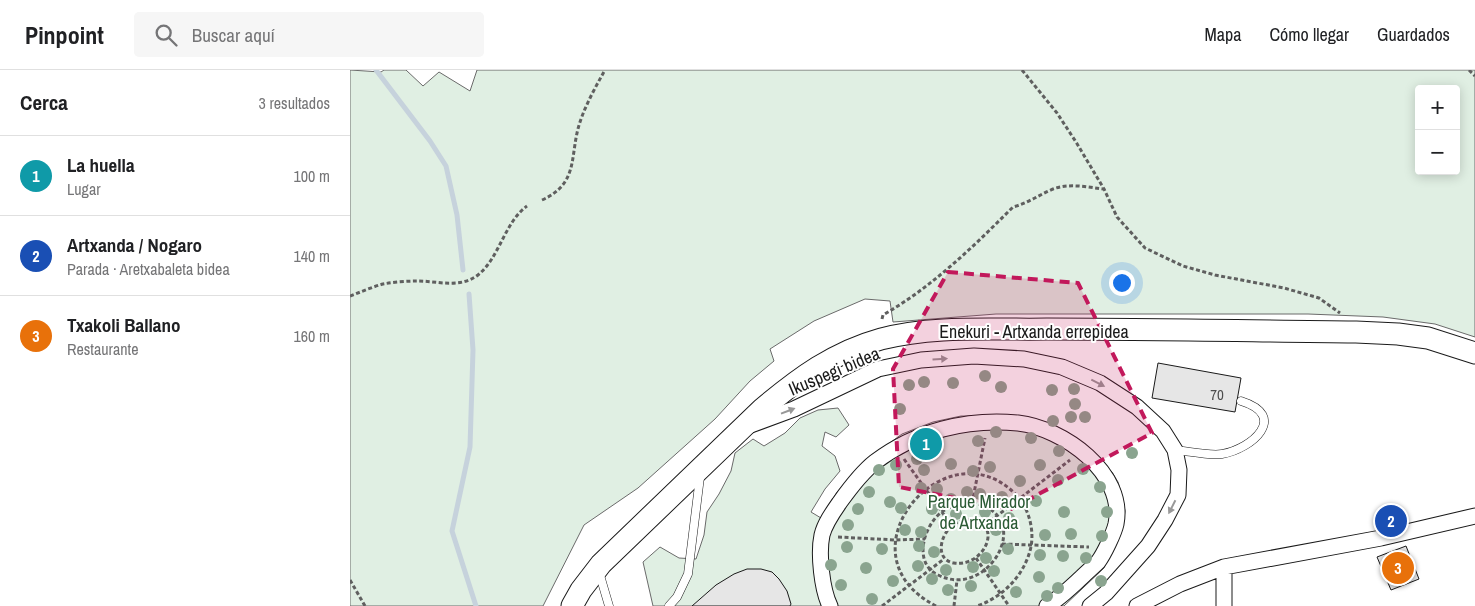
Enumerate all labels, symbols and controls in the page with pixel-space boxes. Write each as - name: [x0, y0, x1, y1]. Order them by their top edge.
- search box: [134, 12, 484, 57]
- text: Pinpoint: [25, 19, 104, 51]
- icon: search: [152, 21, 180, 49]
- text: Buscar aquí: [192, 22, 275, 48]
- text: Mapa: [1204, 22, 1241, 47]
- text: Cómo llegar: [1269, 22, 1349, 47]
- text: Guardados: [1377, 22, 1450, 47]
- map controls: [1415, 85, 1460, 175]
- button: +: [1415, 85, 1460, 130]
- text: Cerca: [20, 88, 68, 117]
- text: 3 resultados: [259, 92, 330, 114]
- button: −: [1415, 130, 1460, 175]
- text: La huella: [67, 152, 135, 178]
- text: 1: [32, 165, 40, 187]
- text: 100 m: [294, 165, 330, 187]
- text: Lugar: [67, 178, 101, 200]
- text: Artxanda / Nogaro: [67, 232, 202, 258]
- text: 2: [32, 245, 40, 267]
- text: 140 m: [294, 245, 330, 267]
- text: Parada · Aretxabaleta bidea: [67, 258, 230, 280]
- your location: [1109, 270, 1135, 296]
- text: Txakoli Ballano: [67, 312, 181, 338]
- street label: Enekuri - Artxanda errepidea: [939, 319, 1129, 344]
- text: 3: [32, 325, 40, 347]
- text: 160 m: [294, 325, 330, 347]
- text: Restaurante: [67, 338, 138, 360]
- street label: Ikuspegi bidea: [785, 341, 883, 401]
- one-way arrow: [932, 355, 948, 363]
- one-way arrow: [1091, 379, 1105, 387]
- house number: 70: [1210, 384, 1224, 405]
- one-way arrow: [781, 407, 796, 415]
- pin: 1: [910, 425, 942, 463]
- park label: Parque Mirador de Artxanda: [928, 489, 1030, 535]
- one-way arrow: [1168, 500, 1176, 514]
- pin: 2: [1375, 502, 1407, 540]
- pin: 3: [1382, 549, 1414, 587]

